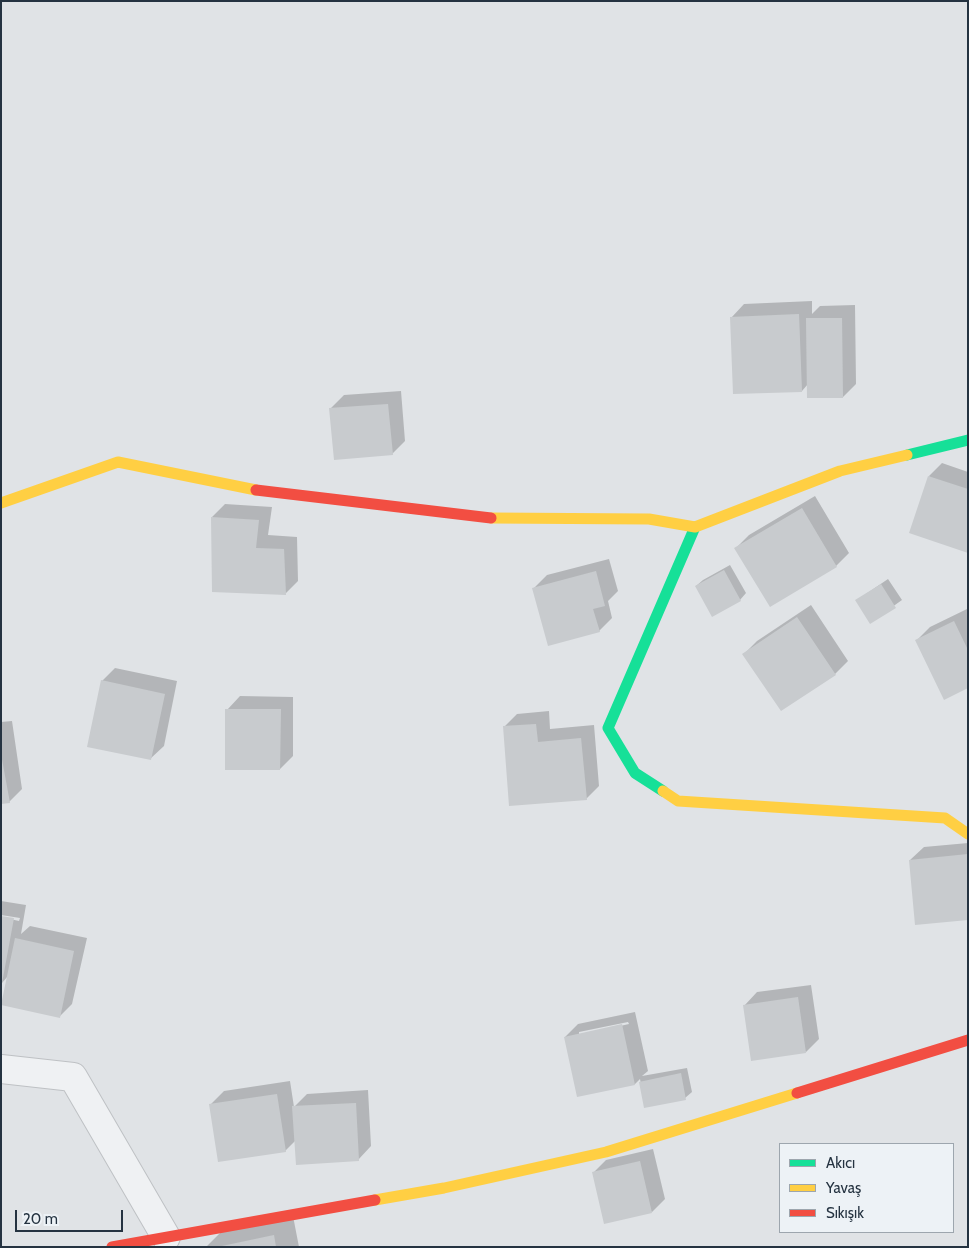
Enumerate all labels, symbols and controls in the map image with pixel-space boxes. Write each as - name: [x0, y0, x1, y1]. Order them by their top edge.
- legend: [779, 1143, 954, 1233]
- text: Akıcı: [826, 1154, 855, 1172]
- text: Yavaş: [826, 1179, 861, 1197]
- scale bar: [18, 1200, 125, 1232]
- text: Sıkışık: [826, 1204, 864, 1222]
- text: 20 m: [23, 1210, 58, 1228]

